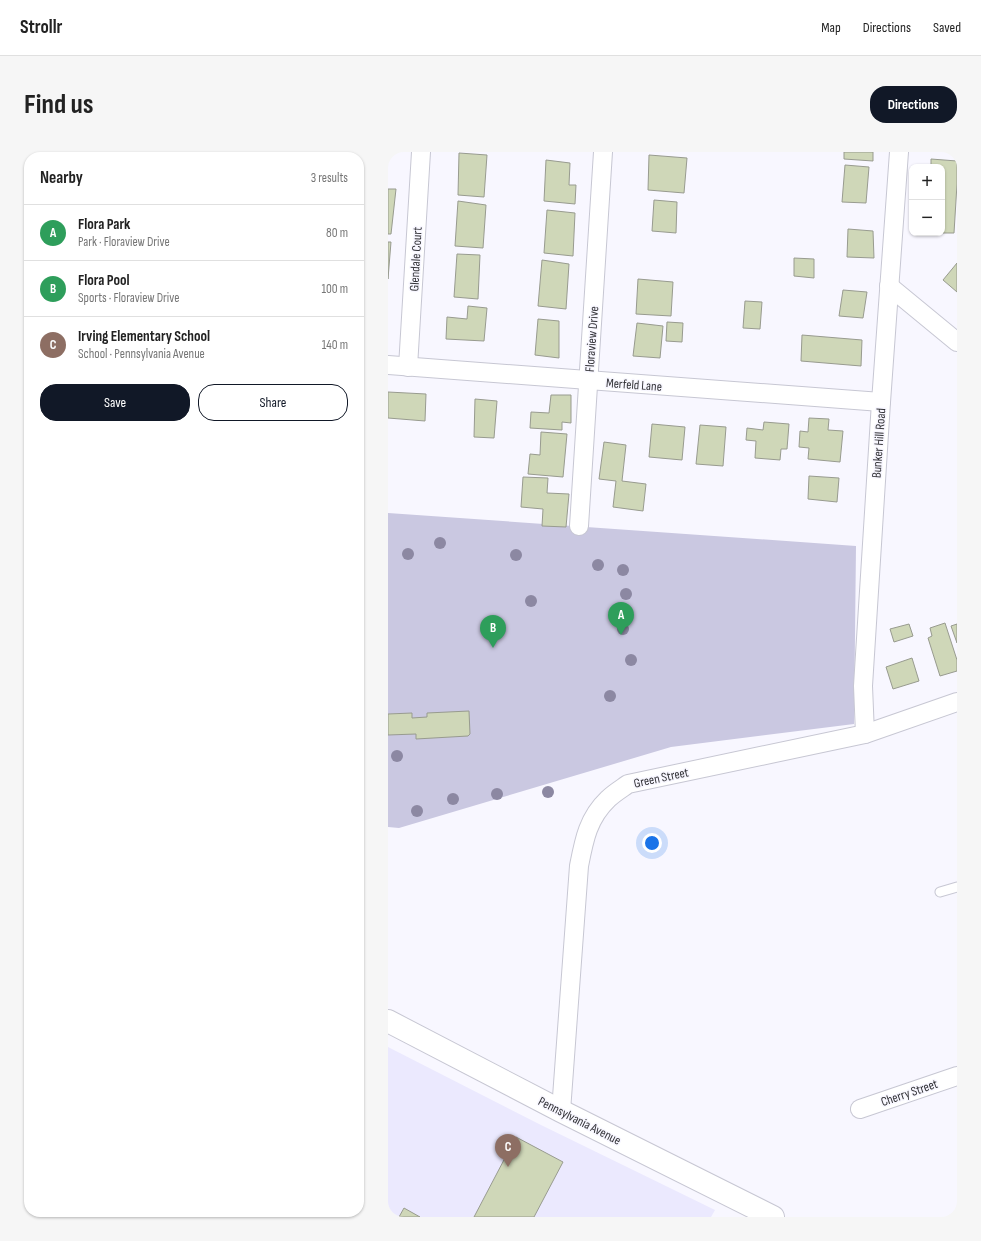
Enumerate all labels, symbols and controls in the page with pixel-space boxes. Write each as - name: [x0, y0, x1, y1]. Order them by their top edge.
- text: Strollr: [20, 16, 62, 39]
- text: Map: [821, 19, 841, 36]
- text: Directions: [863, 19, 911, 36]
- text: Saved: [933, 19, 961, 36]
- button: Directions: [870, 86, 957, 123]
- text: Find us: [24, 88, 93, 121]
- map controls: [909, 164, 945, 236]
- button: +: [909, 164, 945, 200]
- text: Nearby: [40, 168, 83, 188]
- text: 3 results: [311, 170, 348, 186]
- button: −: [909, 200, 945, 236]
- text: Flora Park: [78, 215, 130, 234]
- text: A: [50, 225, 56, 241]
- text: 80 m: [326, 225, 348, 241]
- street label: Glendale Court: [406, 226, 426, 292]
- text: Park · Floraview Drive: [78, 234, 170, 250]
- text: Flora Pool: [78, 271, 130, 290]
- text: B: [50, 281, 56, 297]
- text: 100 m: [321, 281, 348, 297]
- text: Sports · Floraview Drive: [78, 290, 179, 306]
- street label: Floraview Drive: [582, 306, 602, 372]
- text: Irving Elementary School: [78, 327, 210, 346]
- text: C: [50, 337, 56, 353]
- text: 140 m: [322, 337, 348, 353]
- text: School · Pennsylvania Avenue: [78, 346, 205, 362]
- street label: Merfeld Lane: [605, 375, 662, 395]
- button: Save: [40, 384, 190, 421]
- button: Share: [198, 384, 348, 421]
- street label: Bunker Hill Road: [869, 408, 889, 479]
- pin: A: [608, 602, 634, 635]
- pin: B: [480, 615, 506, 648]
- street label: Green Street: [632, 764, 690, 792]
- your location: [642, 833, 662, 853]
- street label: Cherry Street: [879, 1076, 940, 1110]
- street label: Pennsylvania Avenue: [536, 1093, 624, 1149]
- pin: C: [495, 1134, 521, 1167]

